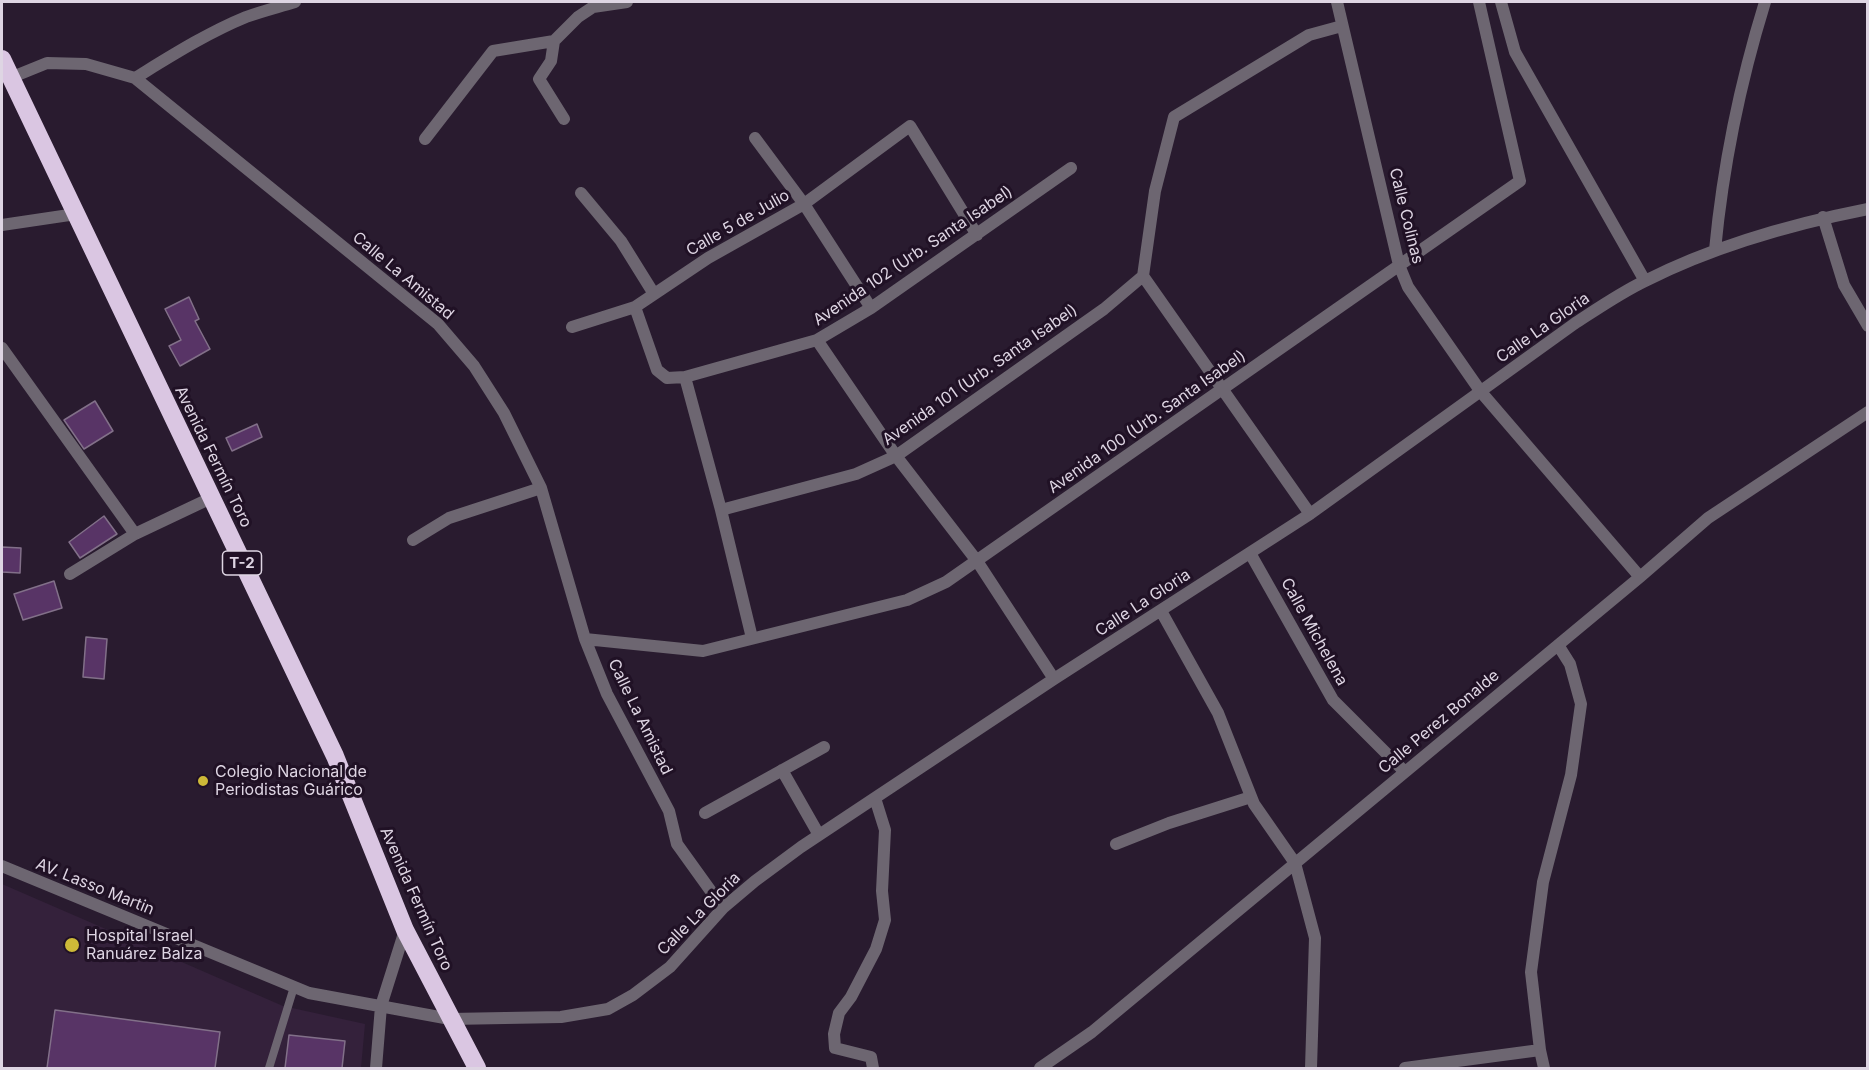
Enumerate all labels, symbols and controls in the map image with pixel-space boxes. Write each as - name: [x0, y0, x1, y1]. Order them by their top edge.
- street label: Calle Colinas: [1385, 166, 1427, 266]
- street label: Avenida 102 (Urb. Santa Isabel): [810, 182, 1016, 330]
- street label: Calle 5 de Julio: [683, 186, 793, 260]
- street label: Calle La Amistad: [348, 228, 458, 324]
- street label: Calle La Gloria: [1493, 289, 1593, 367]
- street label: Avenida 101 (Urb. Santa Isabel): [879, 300, 1081, 450]
- street label: Avenida 100 (Urb. Santa Isabel): [1045, 346, 1249, 498]
- street label: Avenida Fermín Toro: [170, 383, 256, 531]
- road number: T-2: [222, 551, 262, 575]
- street label: Calle La Gloria: [1092, 565, 1194, 641]
- street label: Calle Michelena: [1276, 575, 1352, 689]
- street label: Calle La Amistad: [604, 656, 676, 778]
- street label: Calle Perez Bonalde: [1375, 666, 1503, 778]
- place label: Colegio Nacional de Periodistas Guárico: [215, 762, 367, 800]
- marker: Colegio Nacional de Periodistas Guárico: [196, 774, 210, 788]
- street label: Avenida Fermín Toro: [376, 824, 456, 974]
- street label: AV. Lasso Martin: [33, 855, 157, 919]
- street label: Calle La Gloria: [654, 869, 744, 959]
- place label: Hospital Israel Ranuárez Balza: [86, 926, 202, 964]
- marker: Hospital Israel Ranuárez Balza: [63, 936, 81, 954]

